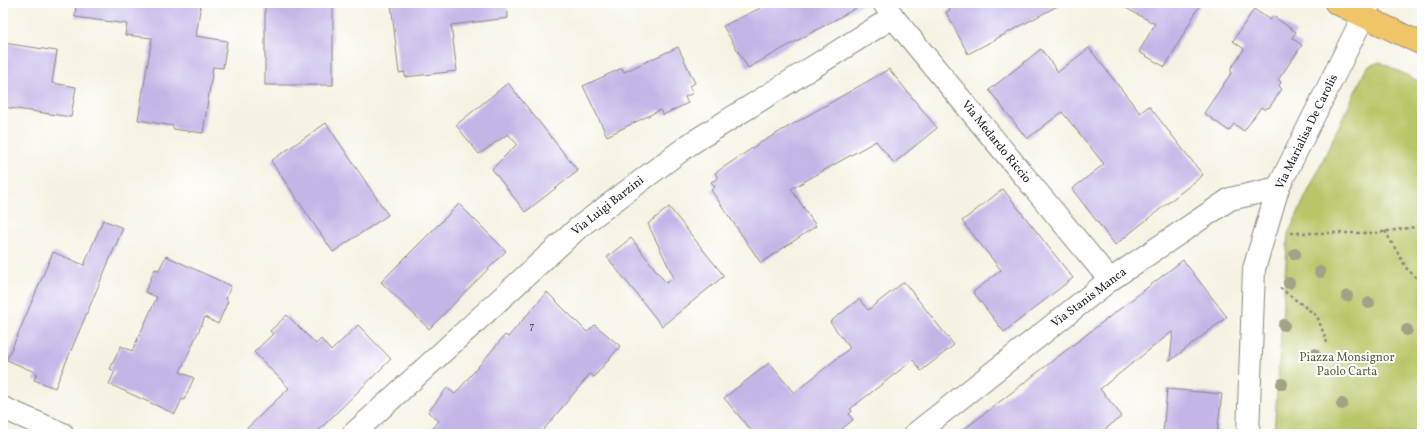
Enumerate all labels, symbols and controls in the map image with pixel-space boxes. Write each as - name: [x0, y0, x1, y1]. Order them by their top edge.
- street label: Via Marialisa De Carolis: [1272, 72, 1342, 192]
- street label: Via Medardo Riccio: [958, 97, 1034, 187]
- street label: Via Luigi Barzini: [569, 172, 648, 239]
- street label: Via Stanis Manca: [1048, 264, 1130, 332]
- house number: 7: [530, 319, 535, 333]
- park label: Piazza Monsignor Paolo Carta: [1300, 350, 1394, 380]

